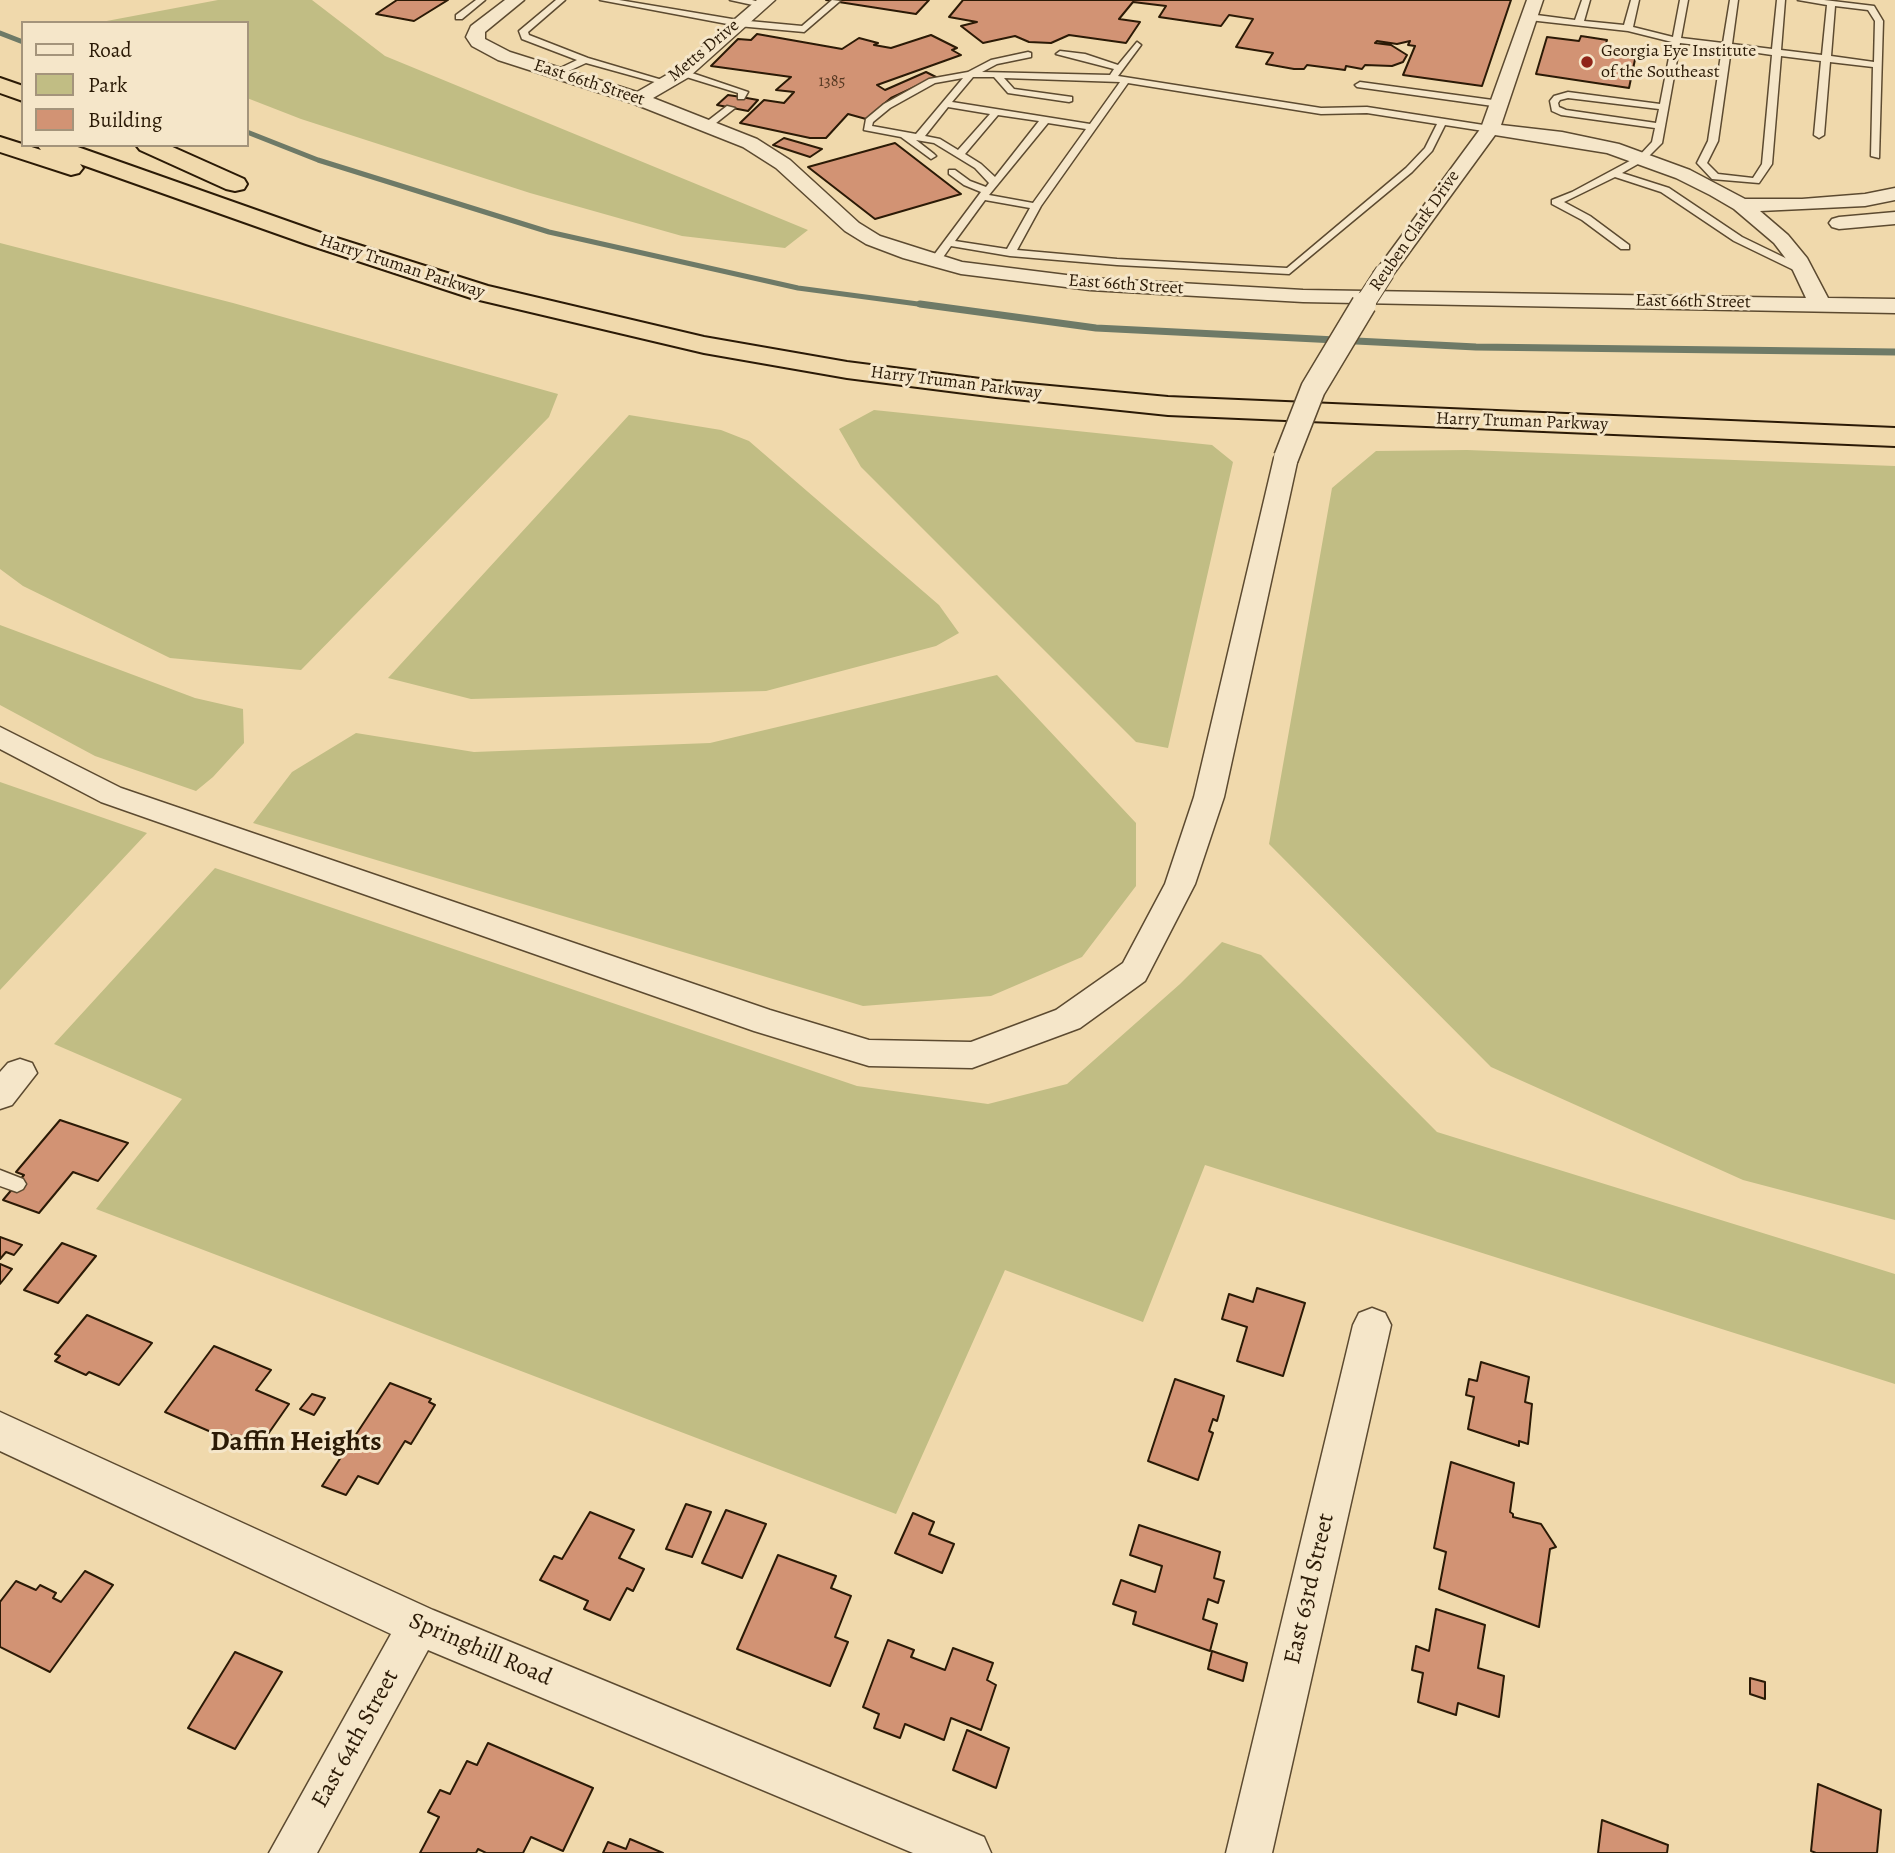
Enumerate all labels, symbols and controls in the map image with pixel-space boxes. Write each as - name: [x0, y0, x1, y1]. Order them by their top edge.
- street label: Metts Drive: [664, 15, 744, 87]
- legend: [21, 21, 248, 147]
- text: Road: [88, 36, 132, 64]
- place label: Georgia Eye Institute of the Southeast: [1601, 41, 1756, 84]
- marker: Georgia Eye Institute of the Southeast: [1579, 54, 1595, 70]
- street label: East 66th Street: [531, 55, 647, 111]
- text: Park: [88, 71, 127, 99]
- house number: 1385: [819, 72, 845, 92]
- text: Building: [88, 106, 162, 134]
- street label: Reuben Clark Drive: [1365, 166, 1465, 296]
- street label: Harry Truman Parkway: [317, 230, 487, 304]
- street label: East 66th Street: [1068, 270, 1184, 300]
- street label: East 66th Street: [1635, 290, 1751, 314]
- street label: Harry Truman Parkway: [869, 362, 1043, 404]
- street label: Harry Truman Parkway: [1436, 408, 1608, 436]
- district label: Daffin Heights: [210, 1426, 382, 1460]
- street label: East 63rd Street: [1279, 1511, 1341, 1667]
- street label: Springhill Road: [404, 1607, 556, 1693]
- street label: East 64th Street: [306, 1665, 406, 1813]

